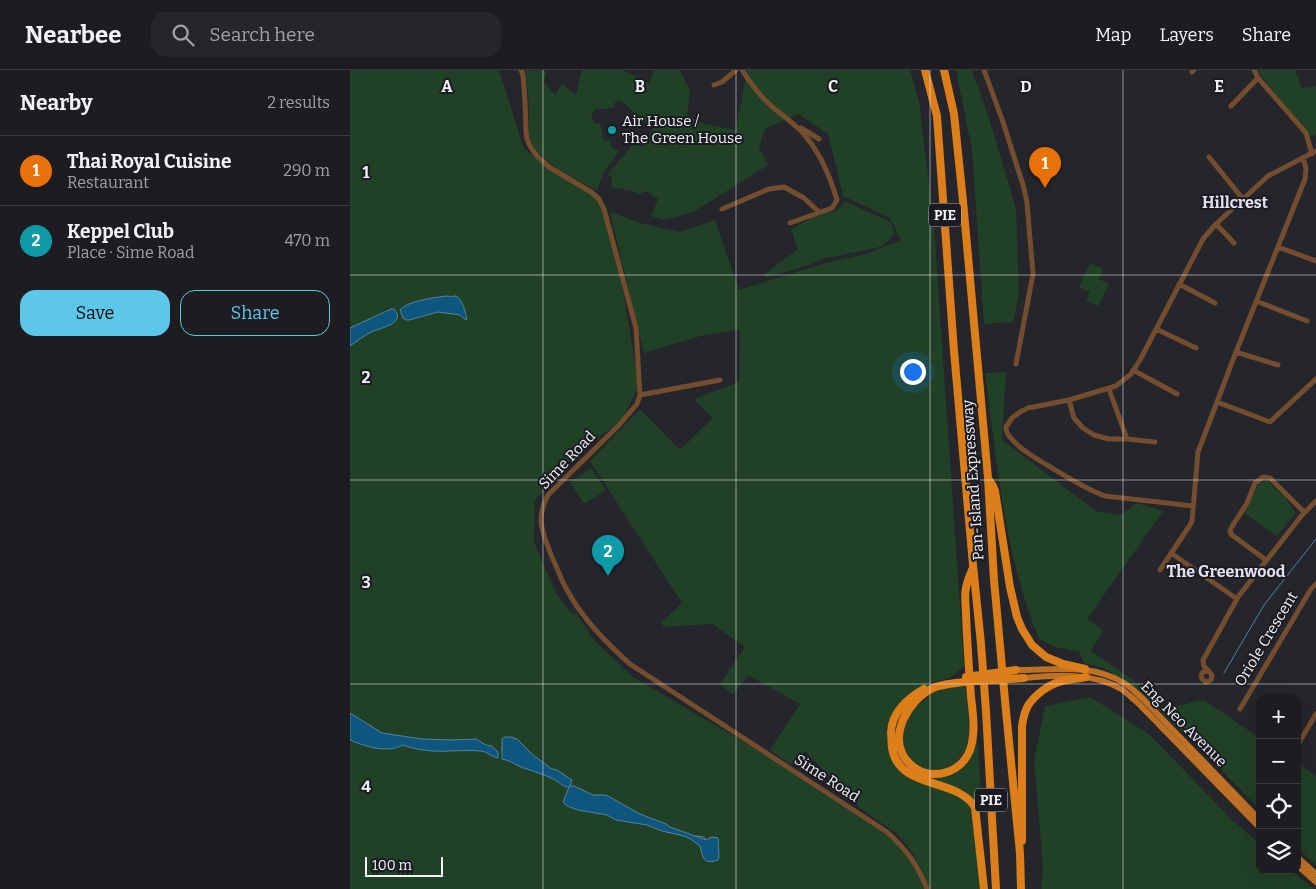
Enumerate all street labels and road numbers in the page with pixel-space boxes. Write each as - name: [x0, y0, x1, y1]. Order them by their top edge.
- road number: PIE: [929, 204, 961, 226]
- street label: Pan-Island Expressway: [958, 399, 988, 561]
- street label: Sime Road: [535, 427, 599, 493]
- street label: Oriole Crescent: [1231, 588, 1302, 690]
- street label: Eng Neo Avenue: [1137, 677, 1231, 771]
- street label: Sime Road: [791, 750, 863, 806]
- road number: PIE: [975, 788, 1007, 812]

